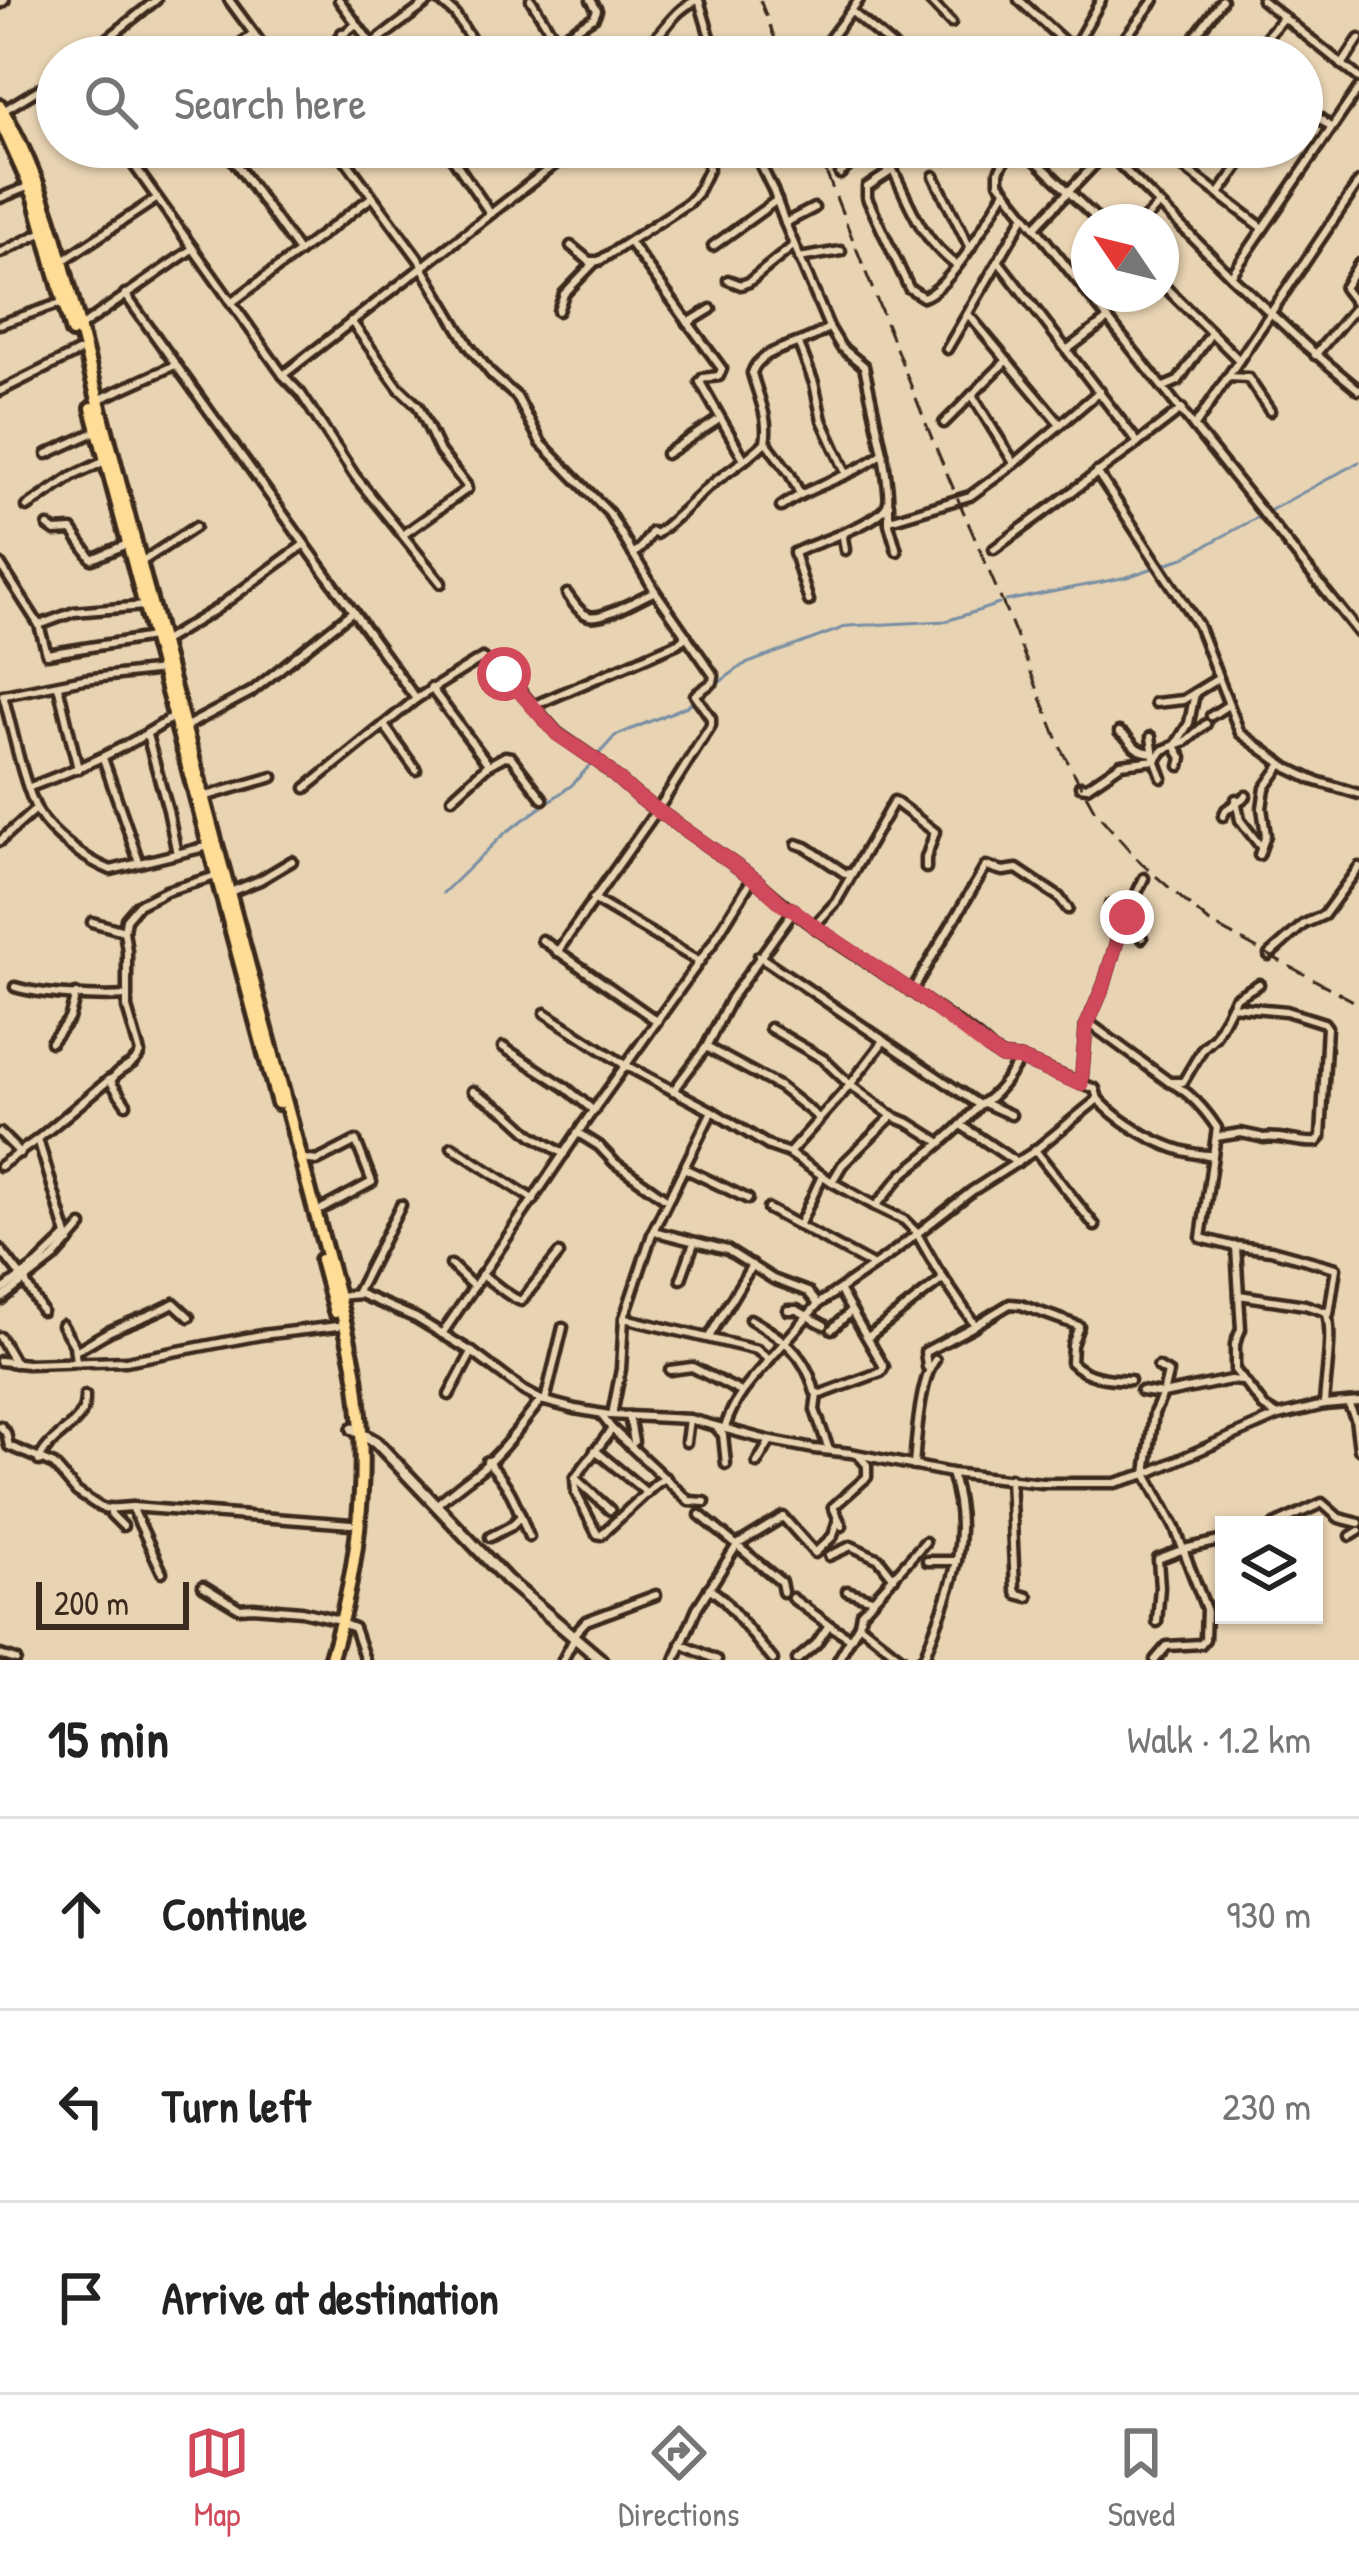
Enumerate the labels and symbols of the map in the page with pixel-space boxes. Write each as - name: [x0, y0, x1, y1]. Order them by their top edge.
- north arrow: [1071, 204, 1179, 312]
- route start: [477, 647, 531, 701]
- route end: [1100, 890, 1154, 944]
- scale bar: [36, 1576, 189, 1629]

